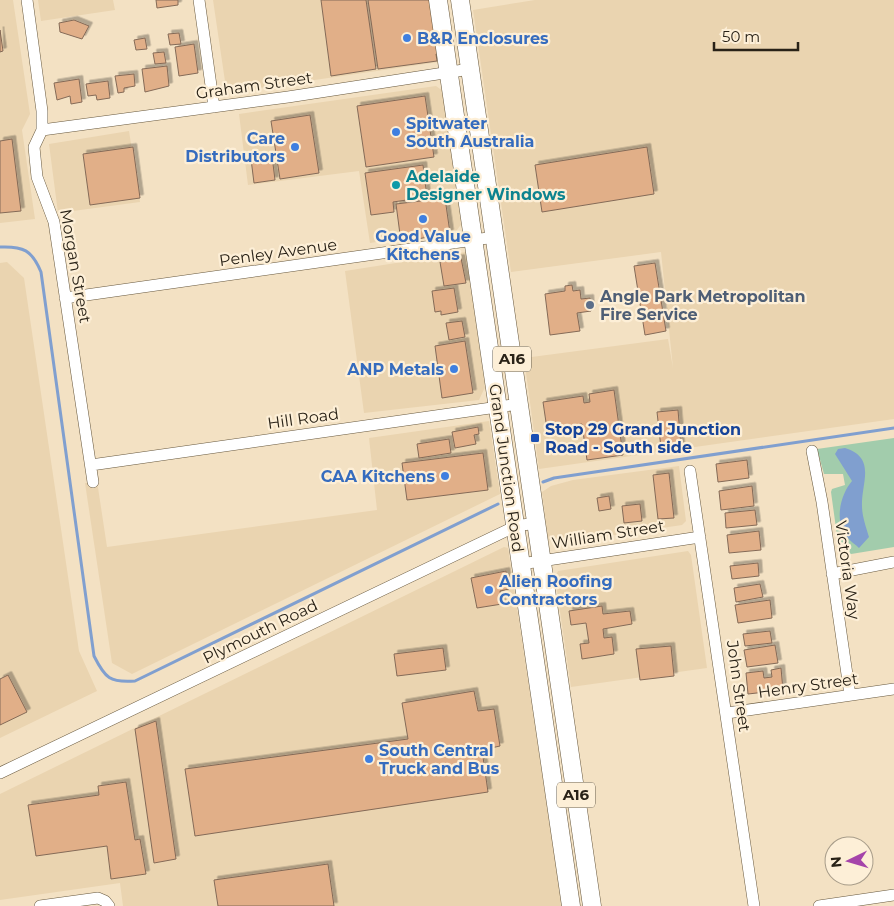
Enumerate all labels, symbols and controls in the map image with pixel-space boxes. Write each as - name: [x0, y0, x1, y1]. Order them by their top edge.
- scale bar: [714, 20, 798, 52]
- text: 50 m: [722, 27, 760, 46]
- place label: B&R Enclosures: [417, 29, 549, 48]
- marker: B&R Enclosures: [401, 32, 413, 44]
- street label: Graham Street: [195, 68, 314, 103]
- place label: Spitwater South Australia: [406, 114, 534, 151]
- marker: Spitwater South Australia: [390, 126, 402, 138]
- place label: Care Distributors: [185, 129, 285, 166]
- marker: Care Distributors: [289, 141, 301, 153]
- place label: Adelaide Designer Windows: [405, 167, 566, 204]
- marker: Adelaide Designer Windows: [390, 179, 402, 191]
- street label: Morgan Street: [56, 208, 95, 325]
- marker: Good Value Kitchens: [417, 213, 429, 225]
- place label: Good Value Kitchens: [375, 227, 471, 264]
- street label: Penley Avenue: [218, 235, 338, 270]
- place label: Angle Park Metropolitan Fire Service: [599, 287, 806, 324]
- marker: Angle Park Metropolitan Fire Service: [584, 299, 596, 311]
- road number: A16: [493, 346, 531, 372]
- place label: ANP Metals: [346, 360, 445, 379]
- marker: ANP Metals: [448, 363, 460, 375]
- street label: Grand Junction Road: [485, 383, 528, 553]
- street label: Hill Road: [266, 404, 340, 433]
- place label: Stop 29 Grand Junction Road - South side: [545, 420, 741, 457]
- marker: Stop 29 Grand Junction Road - South side: [529, 432, 541, 444]
- place label: CAA Kitchens: [321, 467, 435, 486]
- marker: CAA Kitchens: [439, 470, 451, 482]
- street label: William Street: [550, 516, 666, 553]
- street label: Victoria Way: [831, 520, 864, 621]
- place label: Alien Roofing Contractors: [498, 572, 613, 609]
- marker: Alien Roofing Contractors: [483, 584, 495, 596]
- street label: Plymouth Road: [200, 595, 321, 667]
- street label: John Street: [723, 638, 754, 734]
- street label: Henry Street: [757, 669, 860, 702]
- place label: South Central Truck and Bus: [379, 741, 500, 778]
- marker: South Central Truck and Bus: [363, 753, 375, 765]
- road number: A16: [557, 782, 595, 808]
- north arrow: [824, 836, 874, 886]
- text: N: [827, 856, 846, 869]

